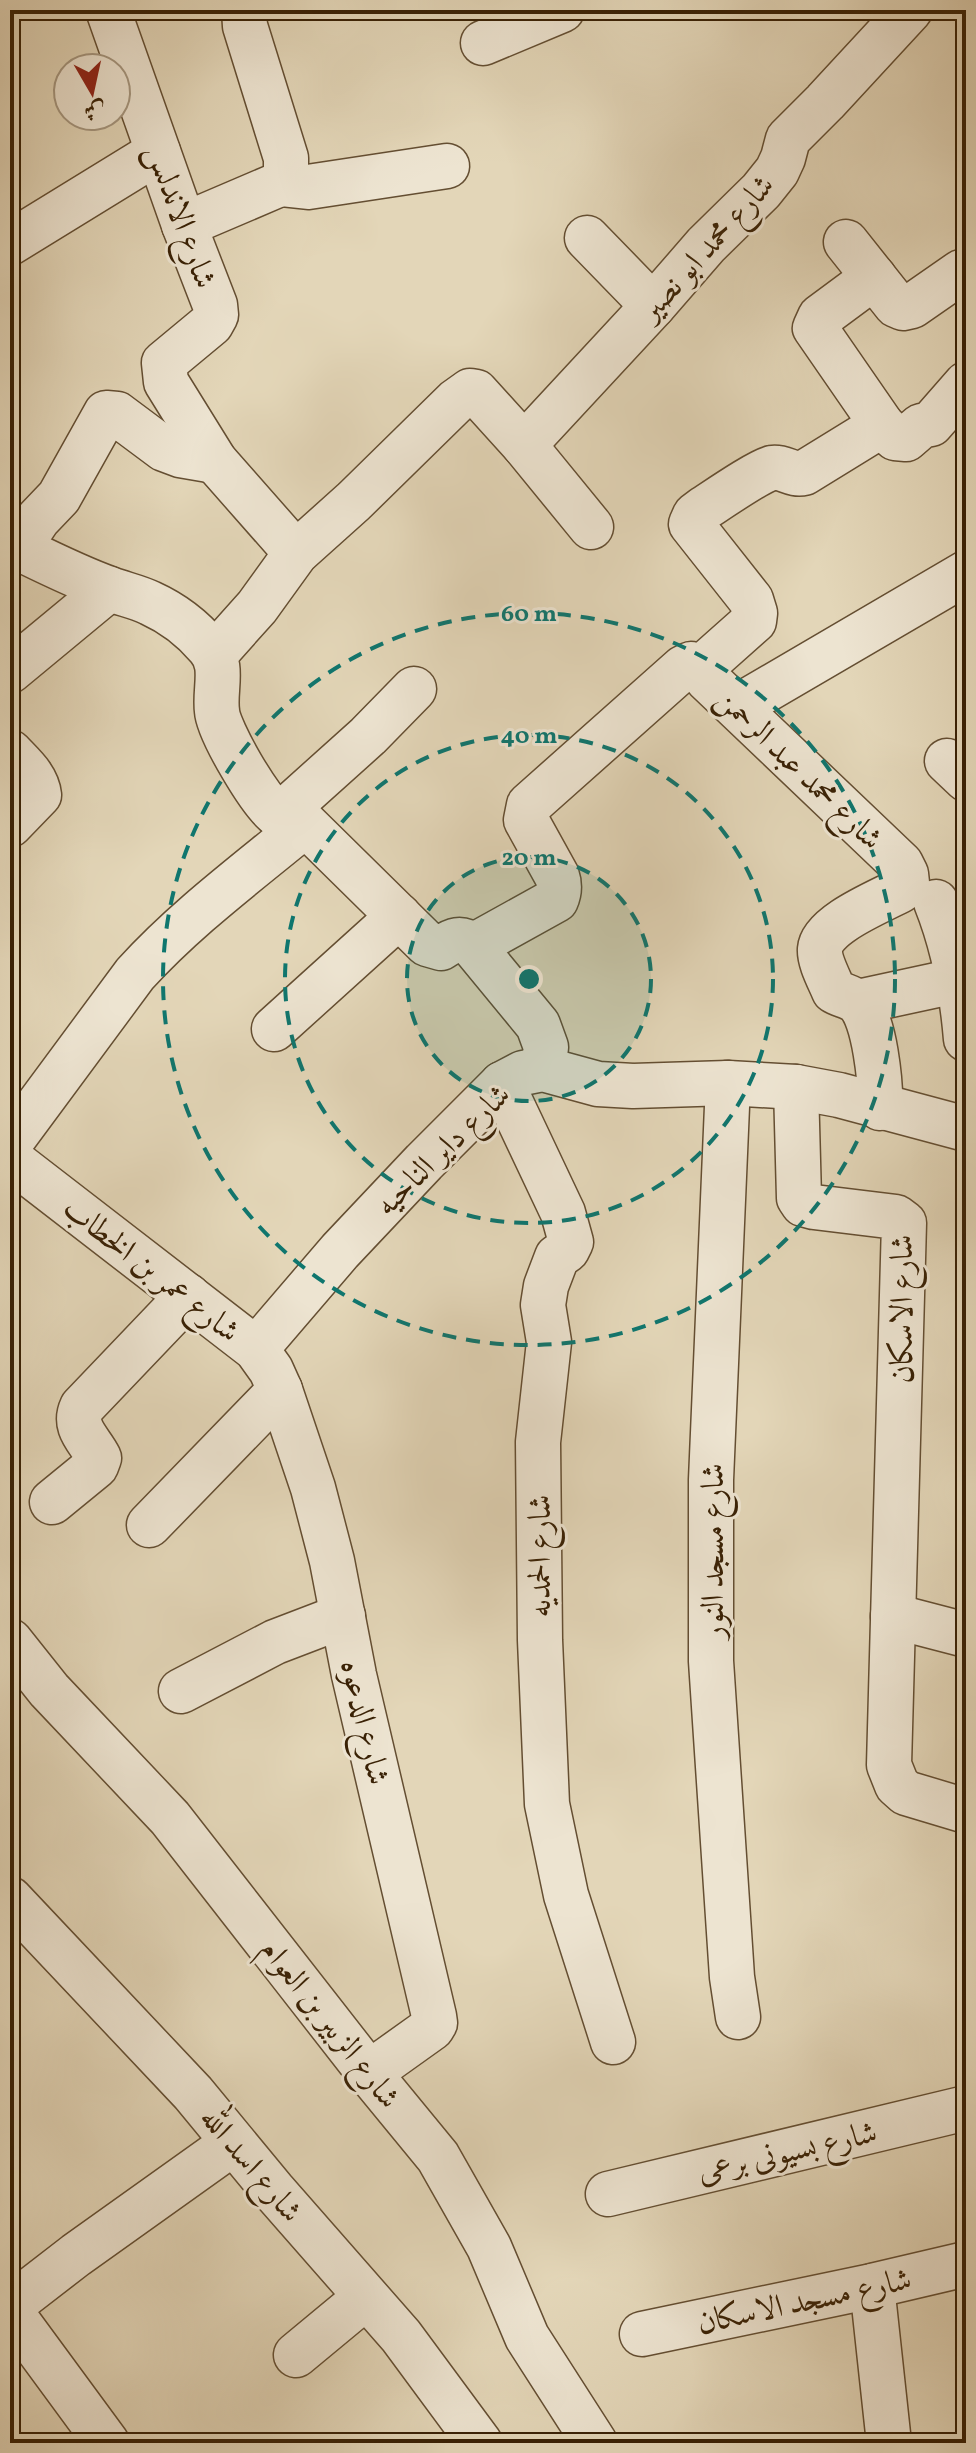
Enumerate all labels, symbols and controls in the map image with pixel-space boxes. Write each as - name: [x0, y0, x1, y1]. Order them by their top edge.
- north arrow: [52, 52, 132, 132]
- text: ش: [82, 92, 108, 126]
- street label: شارع الاندلس: [131, 139, 226, 296]
- street label: شارع محمد ابو نصير: [628, 166, 788, 336]
- text: 60 m: [501, 598, 557, 632]
- street label: شارع محمد عبد الرحمن: [703, 679, 891, 863]
- text: 40 m: [501, 720, 557, 754]
- text: 20 m: [501, 842, 557, 876]
- centre of rings: [515, 965, 543, 993]
- street label: شارع داير الناحيه: [366, 1075, 523, 1229]
- street label: شارع عمر بن الخطاب: [51, 1188, 248, 1356]
- street label: شارع الاسكان: [882, 1235, 928, 1383]
- street label: شارع مسجد النور: [693, 1463, 739, 1642]
- street label: شارع الحمديه: [520, 1495, 566, 1617]
- street label: شارع الدعوه: [325, 1656, 399, 1790]
- street label: شارع الزبير بن العوام: [246, 1931, 409, 2121]
- street label: شارع اسد الله: [187, 2095, 316, 2235]
- street label: شارع بسيونى برعى: [694, 2112, 882, 2198]
- street label: شارع مسجد الاسكان: [693, 2259, 916, 2349]

